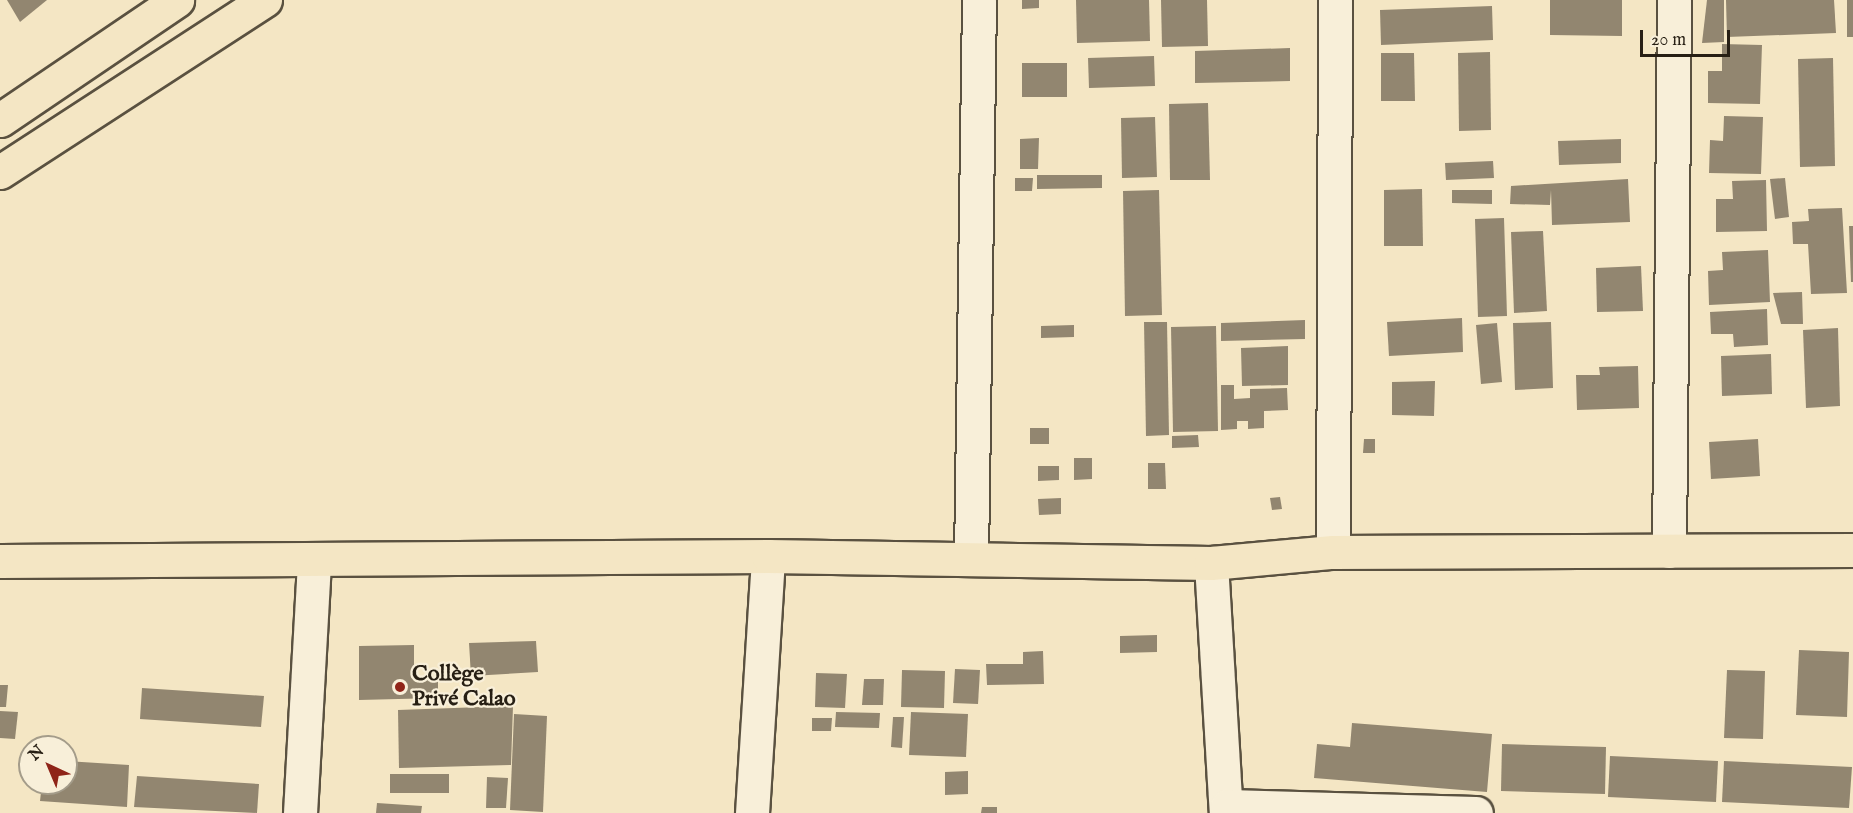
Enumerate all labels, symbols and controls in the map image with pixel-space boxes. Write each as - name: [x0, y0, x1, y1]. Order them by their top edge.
- scale bar: [1643, 18, 1733, 56]
- text: 20 m: [1651, 29, 1686, 52]
- place label: Collège Privé Calao: [412, 661, 516, 712]
- marker: Collège Privé Calao: [393, 680, 407, 694]
- north arrow: [18, 735, 78, 795]
- text: N: [25, 741, 49, 765]

